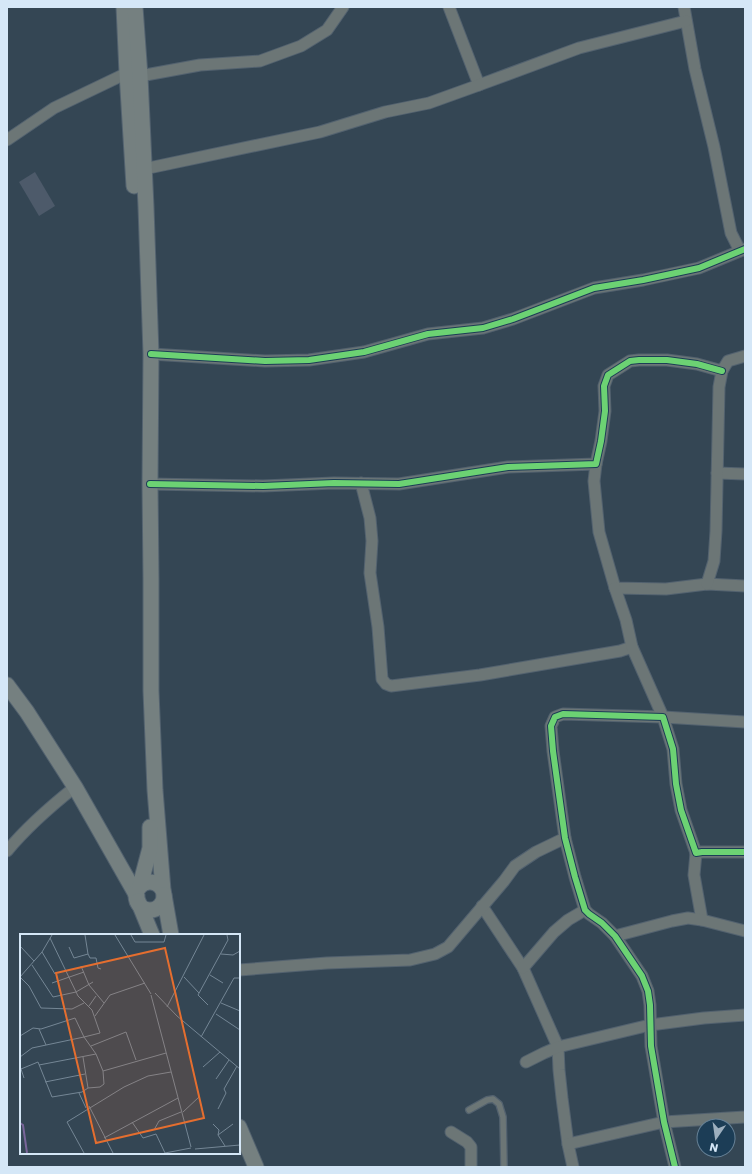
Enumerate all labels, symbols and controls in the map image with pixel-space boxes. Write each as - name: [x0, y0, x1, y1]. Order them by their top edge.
- inset map: [20, 934, 240, 1154]
- north arrow: [696, 1118, 736, 1158]
- text: N: [708, 1139, 720, 1156]

